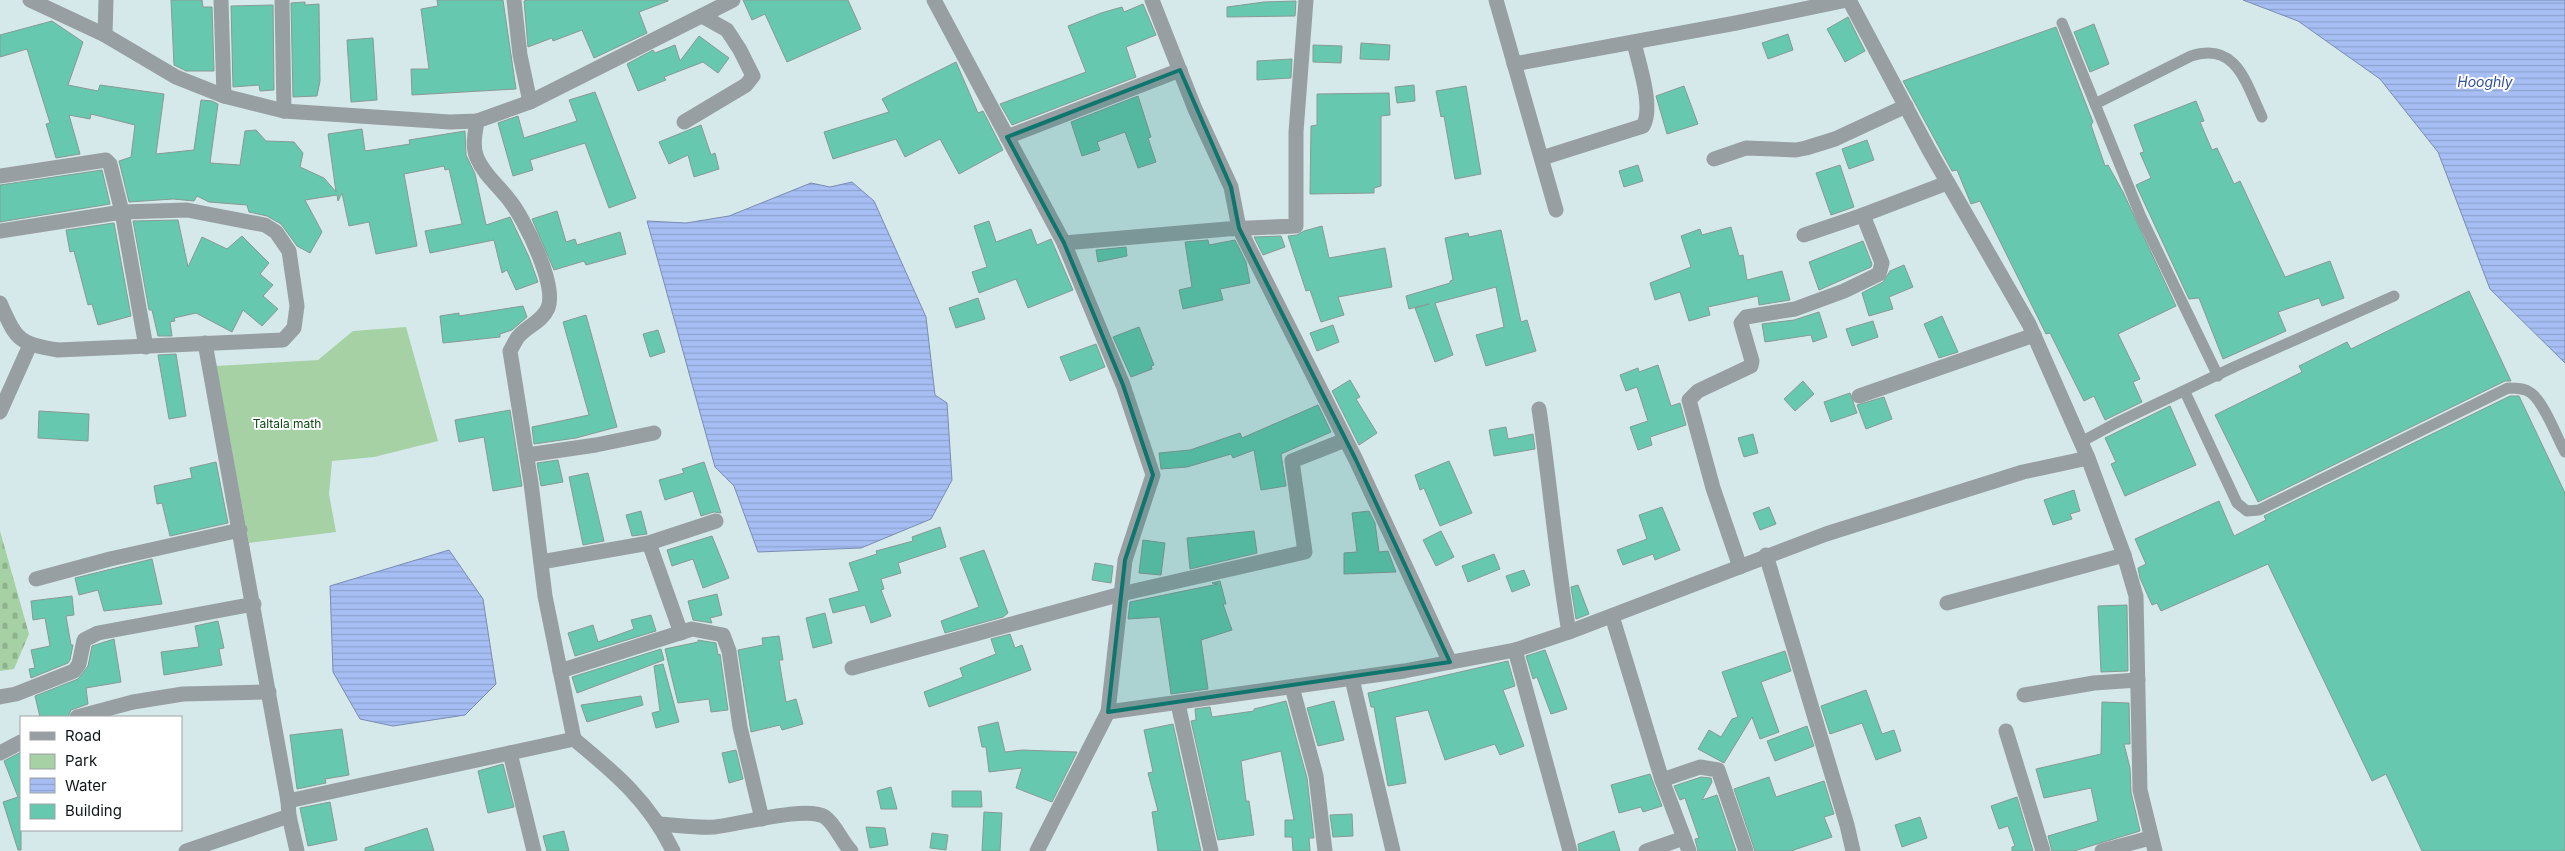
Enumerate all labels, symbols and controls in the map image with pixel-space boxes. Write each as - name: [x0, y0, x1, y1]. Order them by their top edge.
- water label: Hooghly: [2457, 73, 2514, 90]
- park label: Taltala math: [253, 416, 321, 431]
- legend: [20, 716, 182, 831]
- text: Road: [65, 726, 101, 745]
- text: Park: [65, 751, 98, 770]
- text: Water: [65, 776, 107, 795]
- text: Building: [65, 801, 122, 820]

